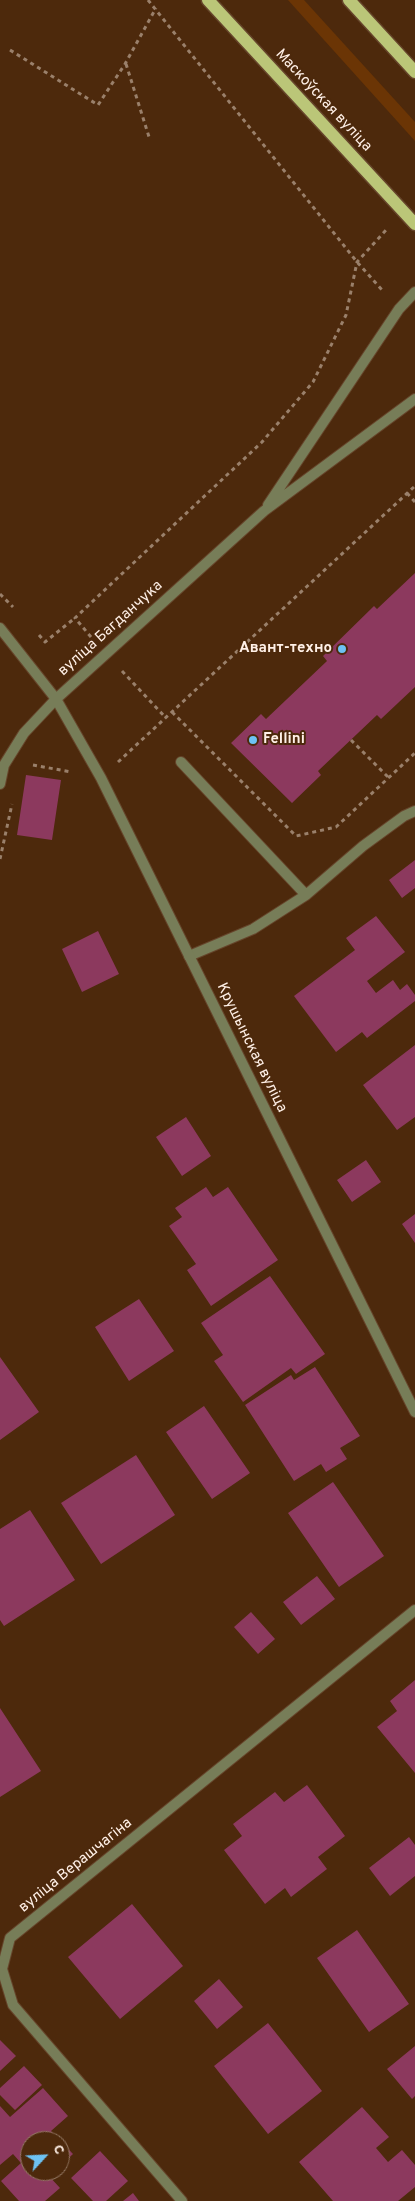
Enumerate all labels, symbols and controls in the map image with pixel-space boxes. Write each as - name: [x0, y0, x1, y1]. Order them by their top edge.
- street label: Маскоўская вуліца: [271, 46, 375, 156]
- street label: вуліца Багданчука: [55, 577, 167, 681]
- place label: Авант-техно: [239, 640, 332, 658]
- marker: Авант-техно: [336, 643, 348, 655]
- place label: Fellini: [263, 731, 305, 749]
- marker: Fellini: [247, 734, 259, 746]
- street label: Крушынская вуліца: [212, 980, 290, 1116]
- street label: вуліца Верашчагіна: [16, 1815, 136, 1917]
- north arrow: [20, 2131, 70, 2181]
- text: С: [49, 2142, 68, 2158]

